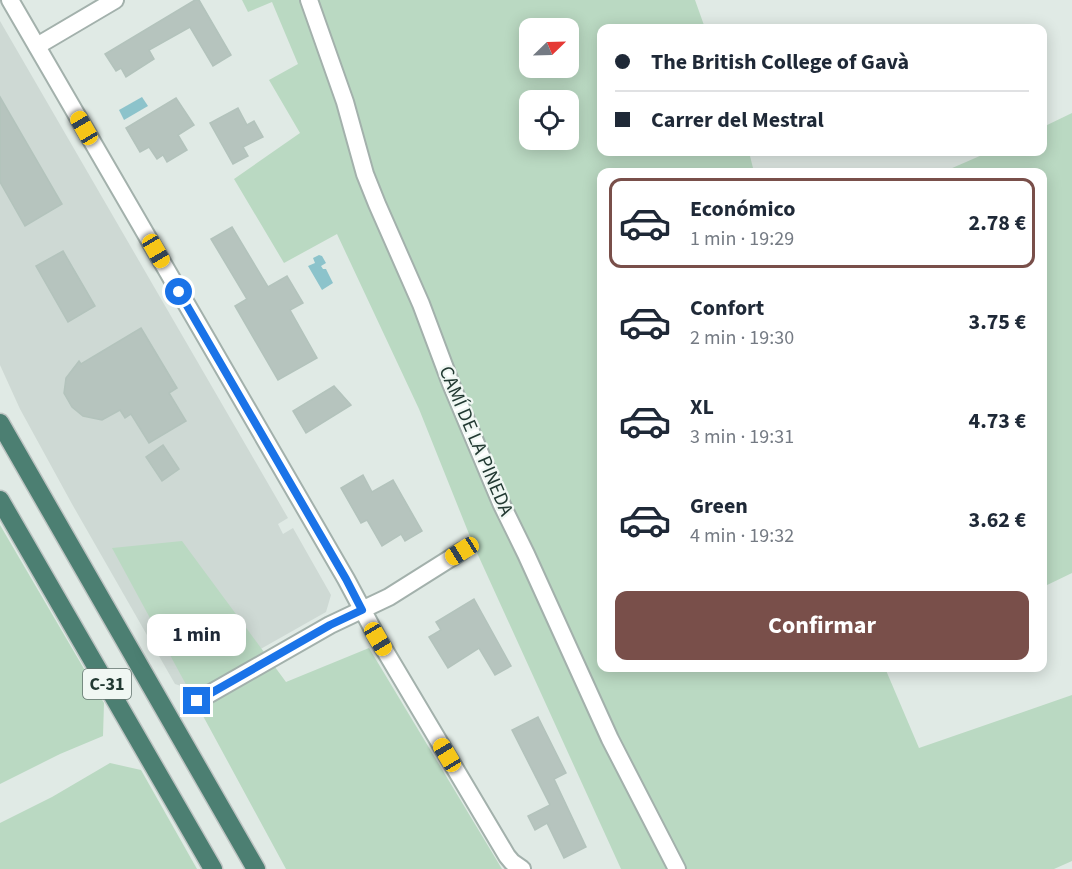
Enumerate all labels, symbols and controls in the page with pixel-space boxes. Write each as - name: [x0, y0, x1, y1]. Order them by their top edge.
- north arrow: [519, 18, 579, 78]
- map controls: [519, 18, 579, 150]
- text: The British College of Gavà: [651, 46, 909, 78]
- button: locate: [519, 90, 579, 150]
- text: Carrer del Mestral: [651, 104, 824, 136]
- car: [67, 108, 101, 148]
- text: Económico: [690, 193, 795, 225]
- icon: car: [618, 196, 672, 250]
- text: 2.78 €: [969, 207, 1026, 239]
- text: 1 min · 19:29: [690, 225, 794, 253]
- car: [139, 231, 173, 271]
- route start: [165, 278, 192, 305]
- text: Confort: [690, 292, 764, 324]
- icon: car: [618, 295, 672, 349]
- text: 3.75 €: [969, 306, 1026, 338]
- text: 2 min · 19:30: [690, 324, 794, 352]
- street label: CAMÍ DE LA PINEDA: [432, 362, 520, 521]
- text: XL: [690, 391, 714, 423]
- icon: car: [618, 394, 672, 448]
- text: 4.73 €: [969, 405, 1026, 437]
- text: 3 min · 19:31: [690, 423, 794, 451]
- text: Green: [690, 490, 748, 522]
- icon: car: [618, 493, 672, 547]
- text: 3.62 €: [969, 504, 1026, 536]
- text: 4 min · 19:32: [690, 522, 794, 550]
- car: [442, 534, 482, 568]
- button: Confirmar: [615, 591, 1029, 660]
- callout: 1 min: [148, 614, 246, 656]
- car: [361, 619, 395, 659]
- text: 1 min: [172, 621, 221, 649]
- road number: C-31: [83, 669, 131, 699]
- route end: [183, 687, 210, 714]
- car: [430, 735, 464, 775]

